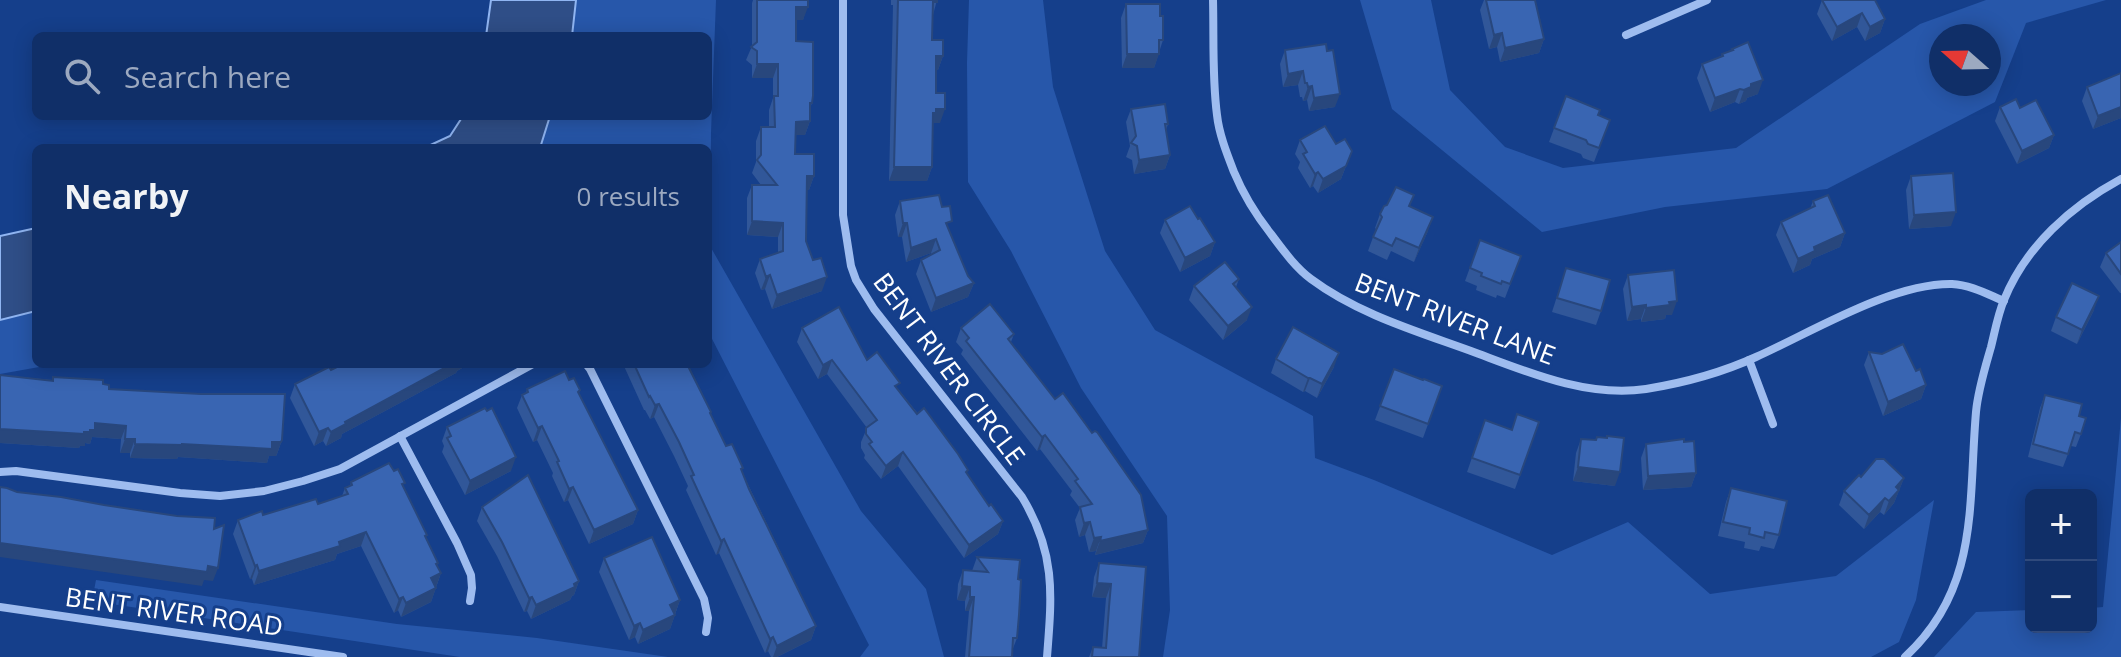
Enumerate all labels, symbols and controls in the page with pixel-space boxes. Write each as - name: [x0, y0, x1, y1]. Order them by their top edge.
- north arrow: [1929, 24, 2001, 96]
- search box: [32, 32, 712, 120]
- icon: search: [60, 54, 104, 98]
- text: Search here: [124, 56, 291, 97]
- text: Nearby: [64, 173, 189, 219]
- text: 0 results: [577, 178, 680, 214]
- street label: BENT RIVER LANE: [1350, 263, 1561, 373]
- street label: BENT RIVER CIRCLE: [866, 265, 1034, 472]
- map controls: [2025, 489, 2097, 633]
- button: +: [2025, 489, 2097, 561]
- button: −: [2025, 561, 2097, 633]
- street label: BENT RIVER ROAD: [63, 578, 285, 644]

